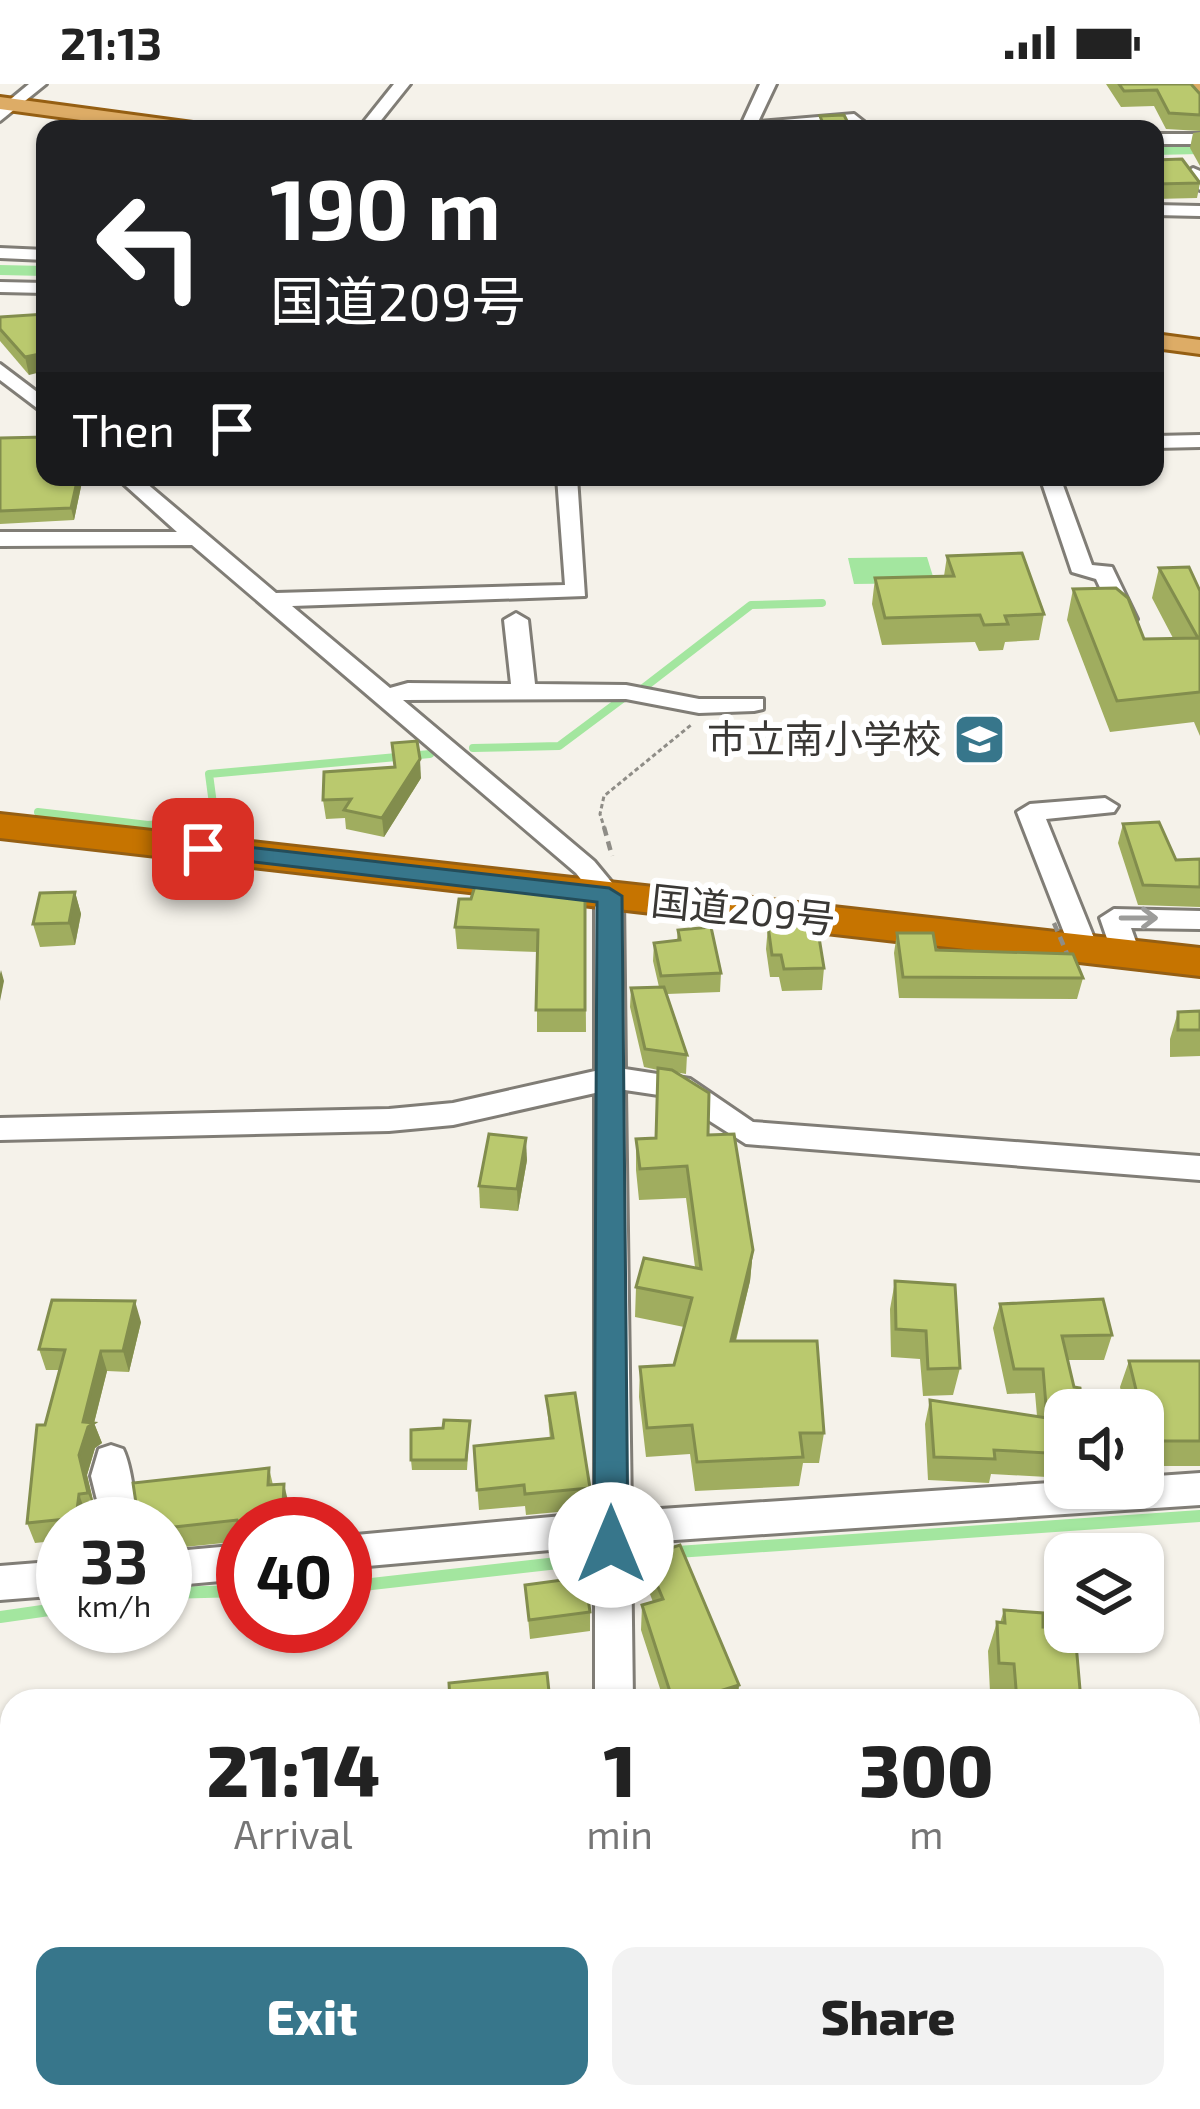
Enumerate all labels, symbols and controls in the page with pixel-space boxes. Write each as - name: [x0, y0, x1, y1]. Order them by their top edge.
- text: 21:13: [60, 15, 162, 69]
- text: 190 m: [270, 156, 501, 257]
- icon: left: [72, 168, 228, 324]
- text: 国道209号: [270, 267, 526, 332]
- icon: arrive: [199, 396, 265, 462]
- text: Then: [72, 402, 175, 456]
- school or university icon: 市立南小学校: [952, 711, 1008, 767]
- place label: 市立南小学校: [707, 714, 941, 761]
- pin: [152, 798, 254, 900]
- icon: arrive: [170, 816, 236, 882]
- street label: 国道209号: [649, 875, 837, 942]
- one-way arrow: [1119, 907, 1158, 929]
- map controls: [1044, 1389, 1164, 1653]
- button: sound: [1044, 1389, 1164, 1509]
- position arrow: [548, 1482, 674, 1608]
- speed limit sign: 40: [216, 1497, 372, 1653]
- text: 33: [80, 1524, 148, 1596]
- button: layers: [1044, 1533, 1164, 1653]
- text: km/h: [77, 1587, 151, 1623]
- text: 21:14: [206, 1725, 380, 1811]
- text: 1: [603, 1725, 636, 1811]
- text: 300: [859, 1725, 994, 1811]
- text: Arrival: [234, 1810, 353, 1857]
- text: min: [586, 1810, 653, 1857]
- text: m: [909, 1810, 944, 1857]
- button: Exit: [36, 1947, 588, 2085]
- button: Share: [612, 1947, 1164, 2085]

